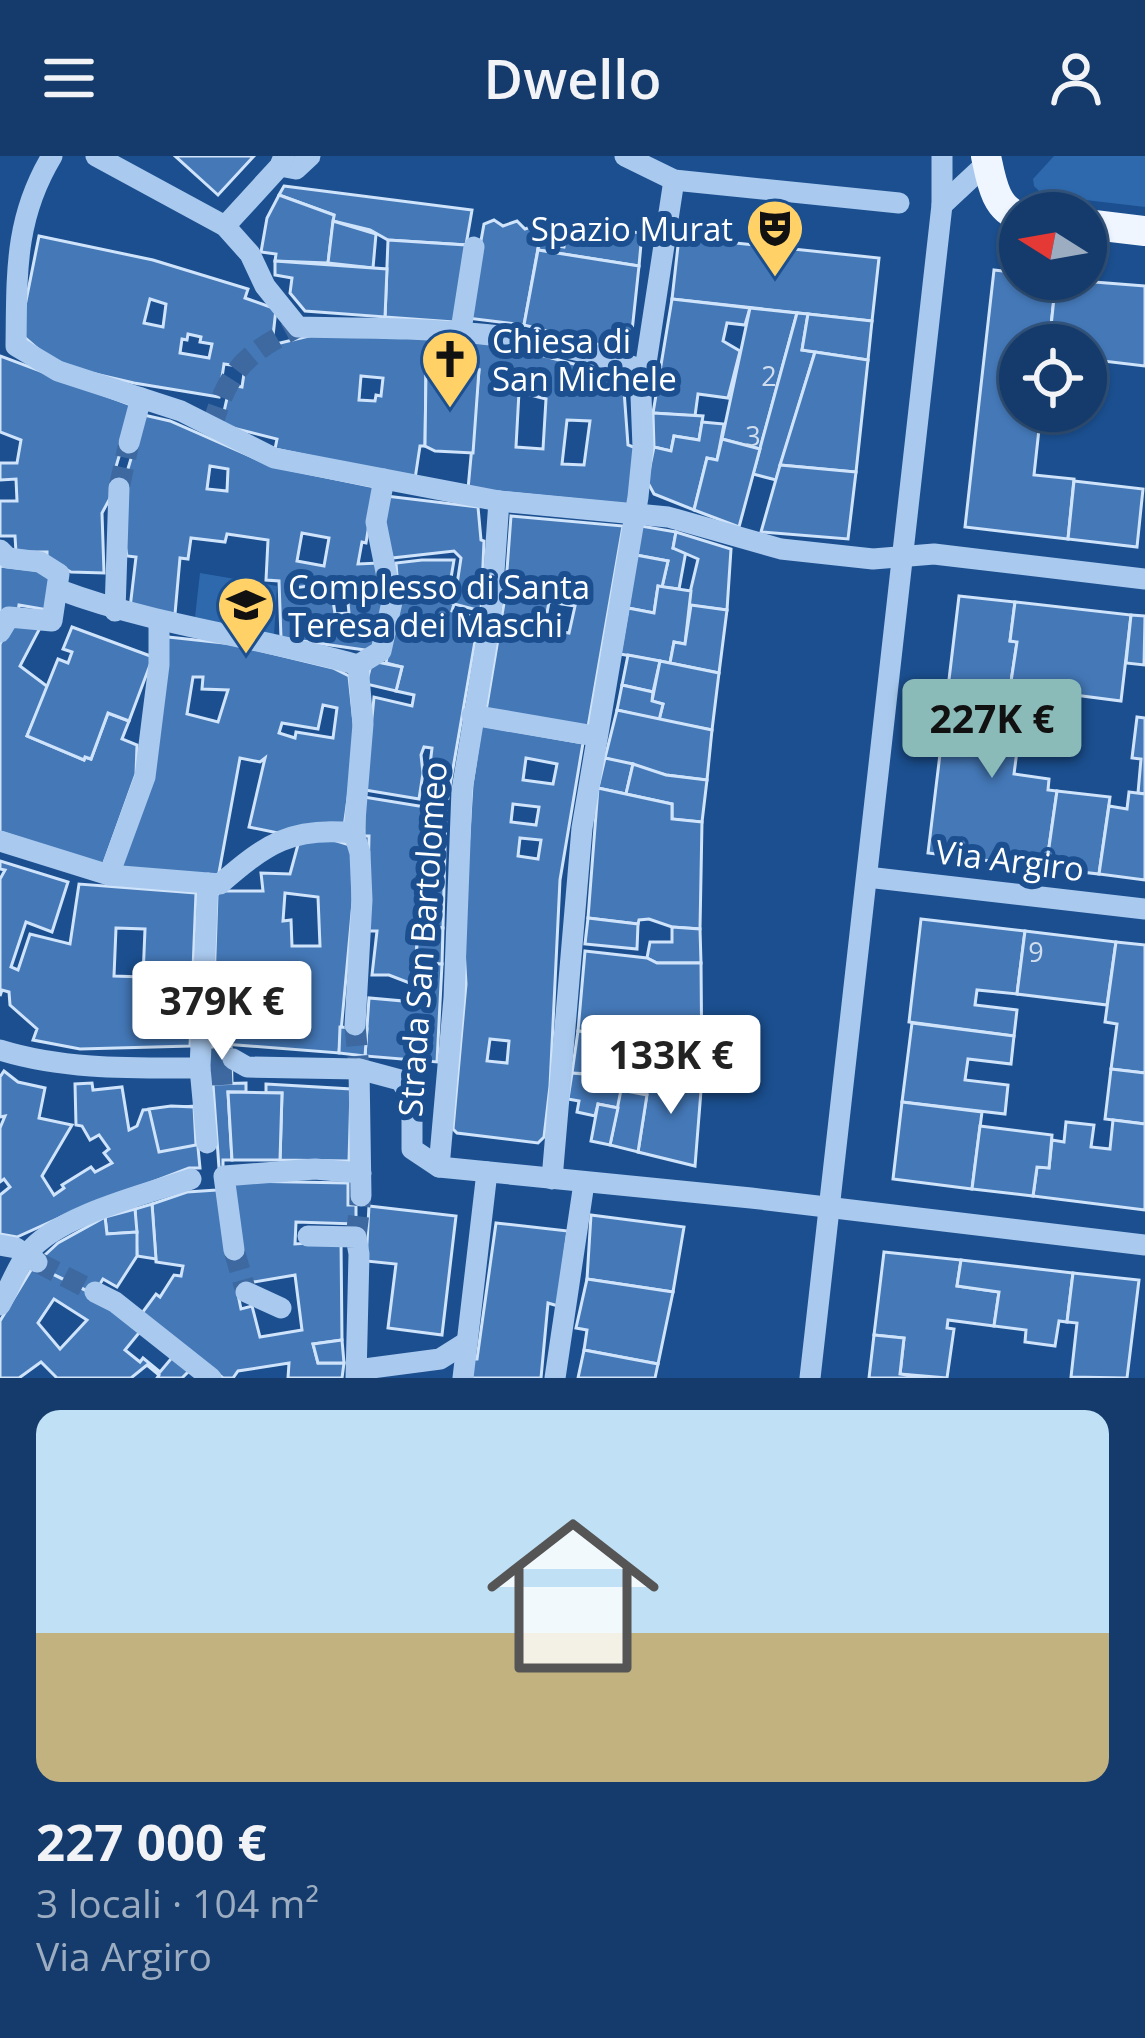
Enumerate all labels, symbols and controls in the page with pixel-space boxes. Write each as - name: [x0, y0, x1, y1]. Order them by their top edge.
- text: Dwello: [484, 41, 661, 115]
- icon: menu: [36, 45, 102, 111]
- icon: person: [1043, 45, 1109, 111]
- north arrow: [999, 192, 1107, 300]
- map controls: [999, 192, 1107, 432]
- theatre icon: Spazio Murat: [744, 197, 806, 279]
- place label: Spazio Murat: [531, 206, 733, 251]
- place label: Chiesa di San Michele: [492, 318, 677, 401]
- button: locate: [999, 324, 1107, 432]
- church icon: Chiesa di San Michele: [419, 328, 481, 410]
- house number: 2: [761, 357, 777, 394]
- house number: 3: [745, 417, 761, 454]
- place label: Complesso di Santa Teresa dei Maschi: [288, 564, 590, 647]
- school or university icon: Complesso di Santa Teresa dei Maschi: [215, 574, 277, 656]
- pin: 227K €: [894, 679, 1090, 781]
- text: 227K €: [929, 691, 1055, 744]
- street label: Strada San Bartolomeo: [387, 760, 457, 1118]
- street label: Via Argiro: [933, 829, 1087, 891]
- house number: 9: [1028, 933, 1044, 970]
- pin: 379K €: [124, 961, 320, 1063]
- text: 379K €: [159, 973, 285, 1026]
- pin: 133K €: [573, 1015, 769, 1117]
- text: 133K €: [608, 1027, 734, 1080]
- icon: home: [465, 1488, 681, 1704]
- text: 227 000 €: [36, 1806, 267, 1876]
- text: 3 locali · 104 m²: [36, 1876, 319, 1929]
- text: Via Argiro: [36, 1929, 212, 1982]

